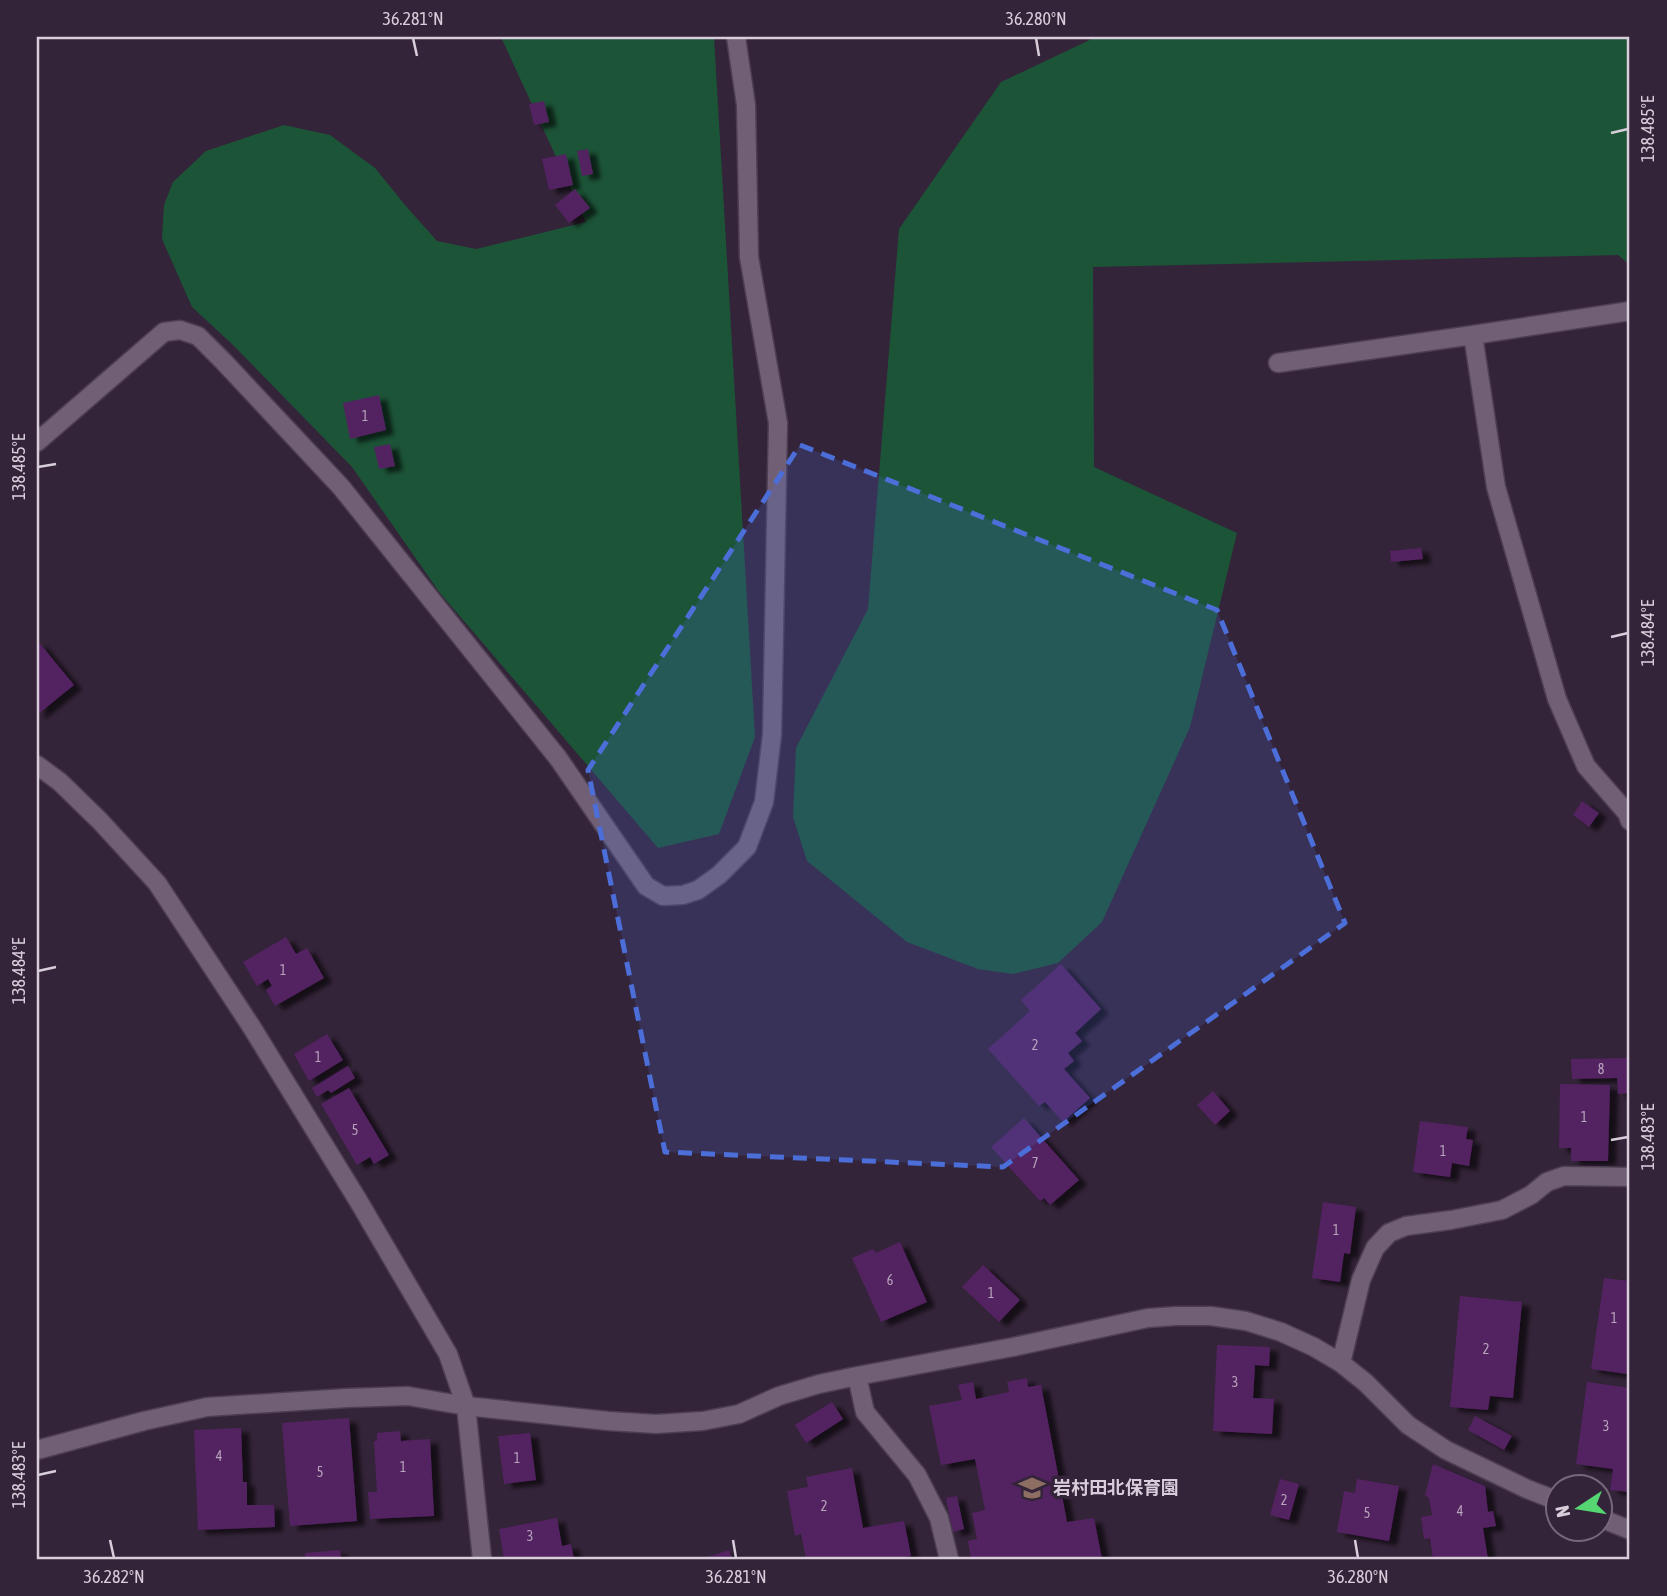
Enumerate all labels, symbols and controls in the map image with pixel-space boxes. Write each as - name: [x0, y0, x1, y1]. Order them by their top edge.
- text: 36.281°N: [382, 8, 444, 29]
- text: 36.280°N: [1005, 8, 1067, 29]
- text: 138.485°E: [1637, 95, 1658, 162]
- house number: 1: [362, 408, 368, 424]
- text: 138.485°E: [8, 433, 29, 500]
- text: 138.484°E: [1637, 599, 1658, 666]
- text: 138.484°E: [8, 937, 29, 1004]
- house number: 1: [280, 962, 286, 978]
- house number: 2: [1032, 1037, 1038, 1053]
- house number: 1: [315, 1049, 321, 1065]
- house number: 8: [1598, 1061, 1605, 1077]
- text: 138.483°E: [1637, 1103, 1658, 1170]
- house number: 1: [1581, 1109, 1587, 1125]
- house number: 5: [352, 1122, 358, 1138]
- house number: 1: [1440, 1143, 1446, 1159]
- house number: 7: [1032, 1155, 1038, 1171]
- house number: 1: [1333, 1222, 1339, 1238]
- house number: 6: [887, 1272, 894, 1288]
- house number: 1: [988, 1285, 994, 1301]
- house number: 1: [1611, 1310, 1617, 1326]
- house number: 2: [1483, 1341, 1489, 1357]
- house number: 3: [1232, 1374, 1238, 1390]
- house number: 3: [1603, 1418, 1609, 1434]
- text: 138.483°E: [8, 1441, 29, 1508]
- house number: 4: [216, 1448, 223, 1464]
- house number: 1: [514, 1450, 520, 1466]
- house number: 1: [400, 1459, 406, 1475]
- house number: 5: [317, 1464, 323, 1480]
- school or university icon: 岩村田北保育園: [1017, 1473, 1047, 1503]
- north arrow: [1544, 1474, 1614, 1544]
- place label: 岩村田北保育園: [1053, 1477, 1179, 1498]
- house number: 2: [1281, 1492, 1287, 1508]
- house number: 2: [821, 1498, 827, 1514]
- house number: 4: [1457, 1503, 1464, 1519]
- text: N: [1550, 1504, 1574, 1519]
- house number: 5: [1364, 1505, 1370, 1521]
- house number: 3: [527, 1528, 533, 1544]
- text: 36.282°N: [83, 1566, 145, 1587]
- text: 36.281°N: [705, 1566, 767, 1587]
- text: 36.280°N: [1327, 1566, 1389, 1587]

